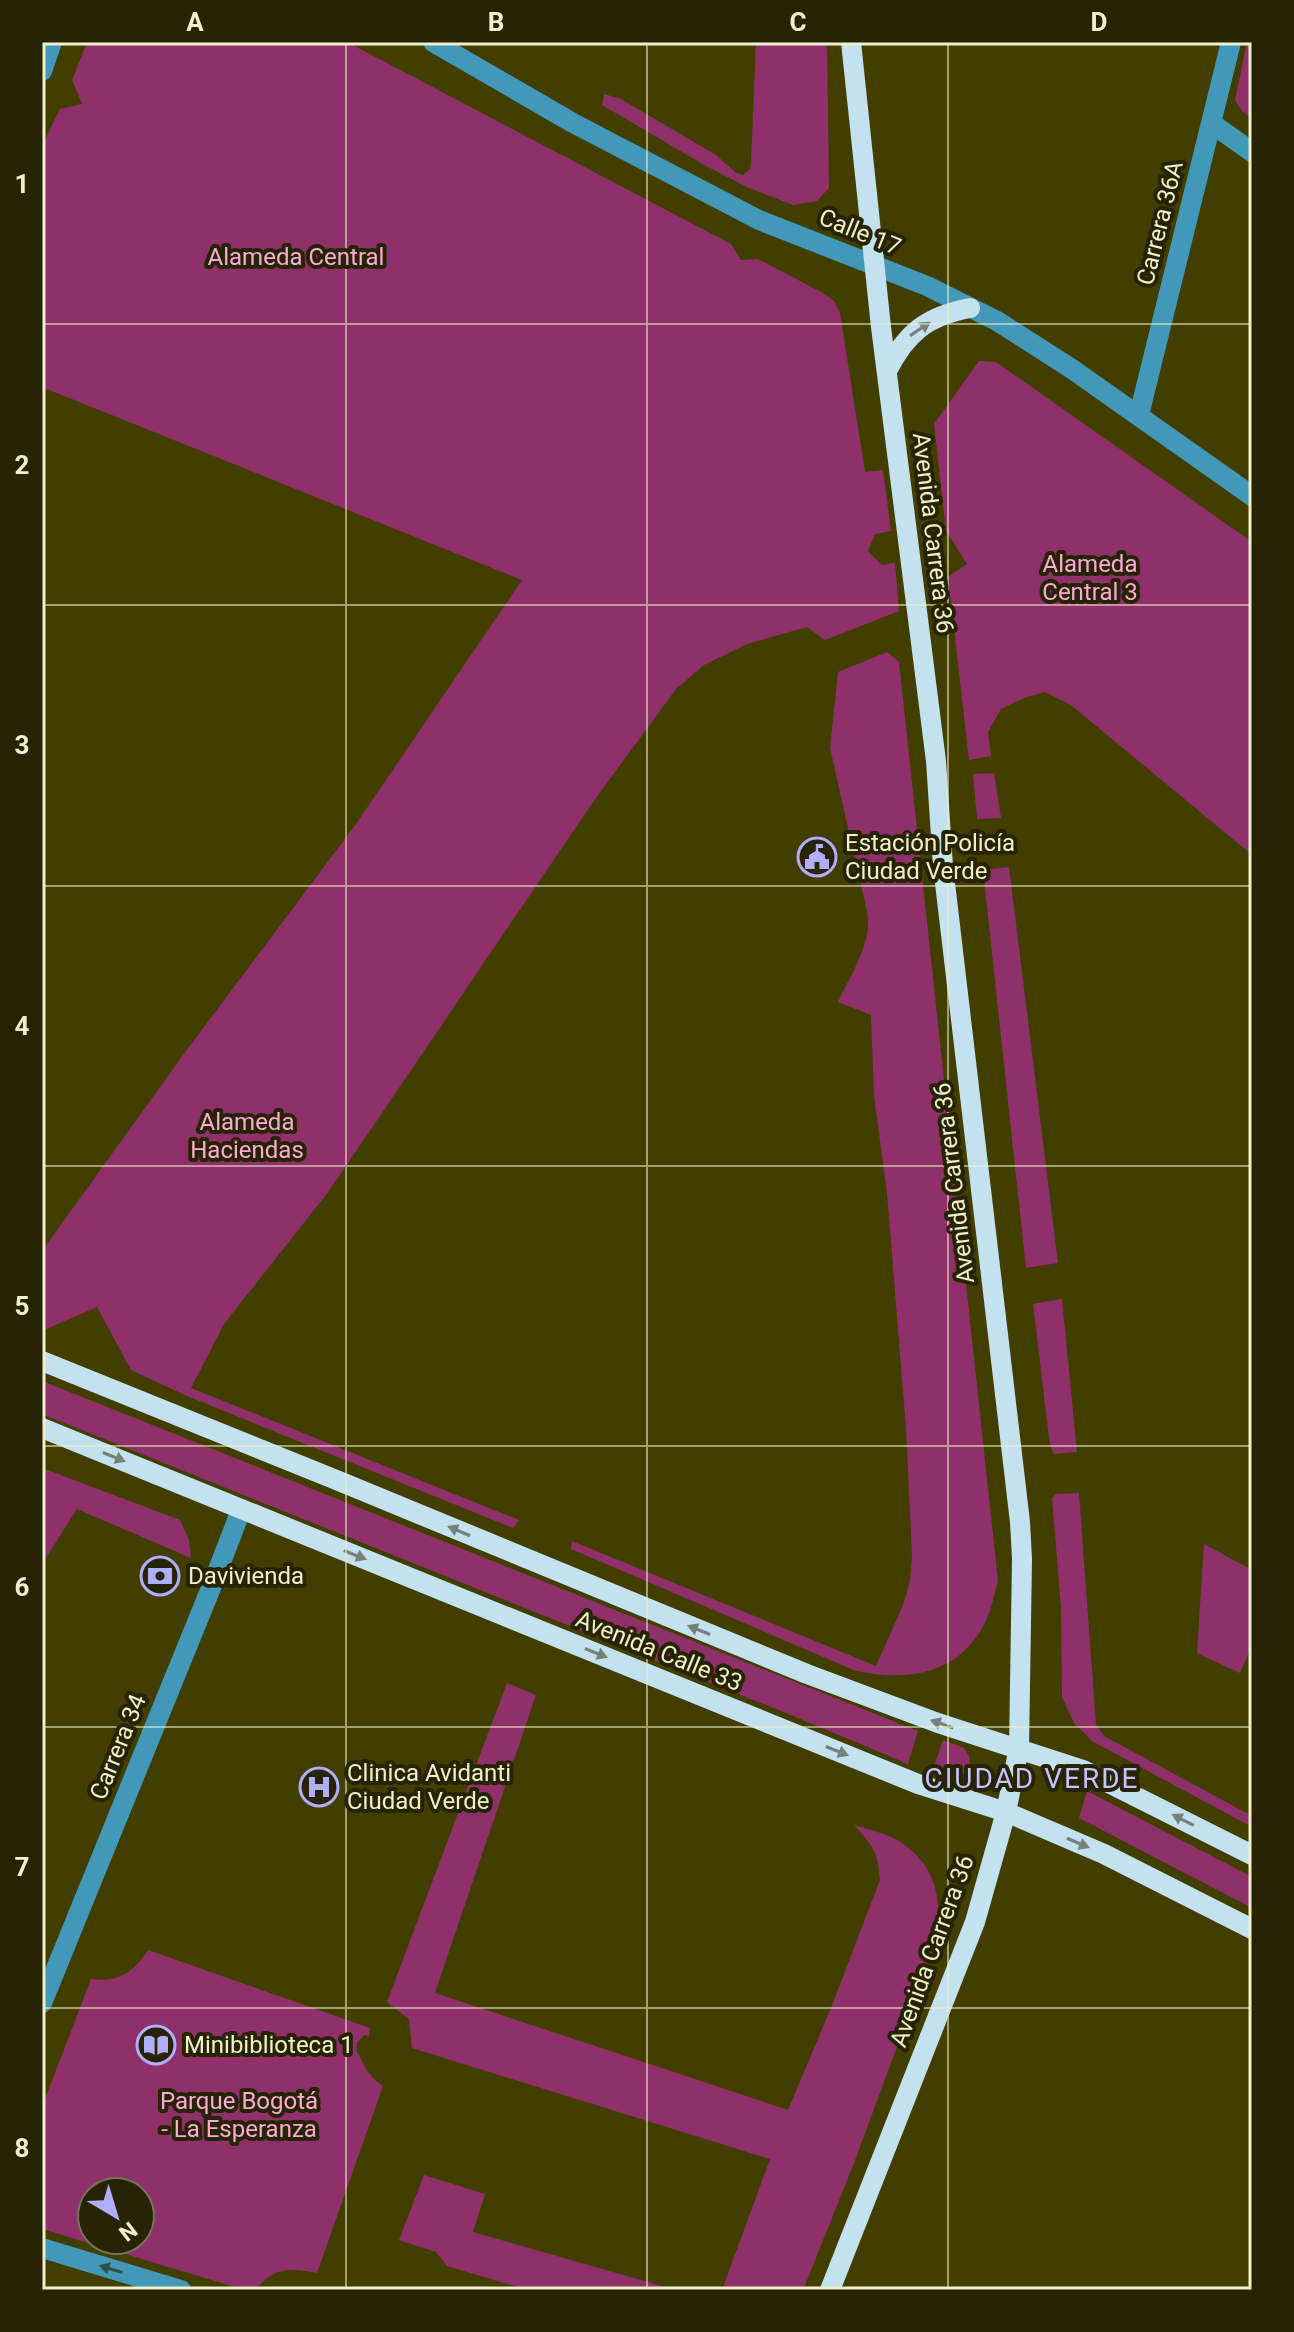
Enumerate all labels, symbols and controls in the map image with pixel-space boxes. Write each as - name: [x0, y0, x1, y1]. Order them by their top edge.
- text: A: [186, 7, 204, 37]
- text: B: [488, 7, 504, 37]
- text: C: [789, 7, 807, 37]
- text: D: [1091, 7, 1107, 37]
- street label: Carrera 36A: [1131, 158, 1189, 288]
- text: 1: [15, 169, 29, 199]
- street label: Calle 17: [815, 203, 905, 261]
- park label: Alameda Central: [208, 243, 384, 271]
- one-way arrow: [910, 322, 931, 337]
- street label: Avenida Carrera 36: [907, 431, 959, 635]
- text: 2: [15, 450, 29, 480]
- park label: Alameda Central 3: [1042, 550, 1138, 606]
- text: 3: [15, 730, 29, 760]
- place label: Estación Policía Ciudad Verde: [845, 829, 1015, 885]
- public building icon: Estación Policía Ciudad Verde: [796, 836, 838, 878]
- text: 4: [15, 1011, 30, 1041]
- street label: Avenida Carrera 36: [928, 1081, 980, 1285]
- park label: Alameda Haciendas: [190, 1108, 304, 1164]
- text: 5: [15, 1291, 29, 1321]
- one-way arrow: [102, 1451, 126, 1464]
- one-way arrow: [447, 1524, 471, 1537]
- one-way arrow: [343, 1549, 367, 1562]
- bank icon: Davivienda: [139, 1555, 181, 1597]
- place label: Davivienda: [188, 1562, 304, 1590]
- text: 6: [15, 1572, 30, 1602]
- street label: Avenida Calle 33: [572, 1605, 746, 1697]
- one-way arrow: [687, 1623, 711, 1636]
- one-way arrow: [584, 1647, 608, 1660]
- street label: Carrera 34: [84, 1690, 152, 1804]
- one-way arrow: [930, 1717, 954, 1729]
- one-way arrow: [825, 1745, 849, 1758]
- place label: Clinica Avidanti Ciudad Verde: [347, 1759, 511, 1815]
- district label: CIUDAD VERDE: [925, 1762, 1139, 1795]
- hospital icon: Clinica Avidanti Ciudad Verde: [298, 1766, 340, 1808]
- one-way arrow: [1171, 1813, 1194, 1826]
- one-way arrow: [1066, 1836, 1090, 1849]
- street label: Avenida Carrera 36: [884, 1851, 980, 2051]
- text: 7: [15, 1852, 29, 1882]
- library icon: Minibiblioteca 1: [135, 2024, 177, 2066]
- place label: Minibiblioteca 1: [184, 2031, 354, 2059]
- park label: Parque Bogotá - La Esperanza: [160, 2087, 318, 2143]
- text: 8: [15, 2133, 29, 2163]
- north arrow: [76, 2176, 156, 2256]
- text: N: [114, 2217, 142, 2246]
- one-way arrow: [99, 2262, 123, 2275]

